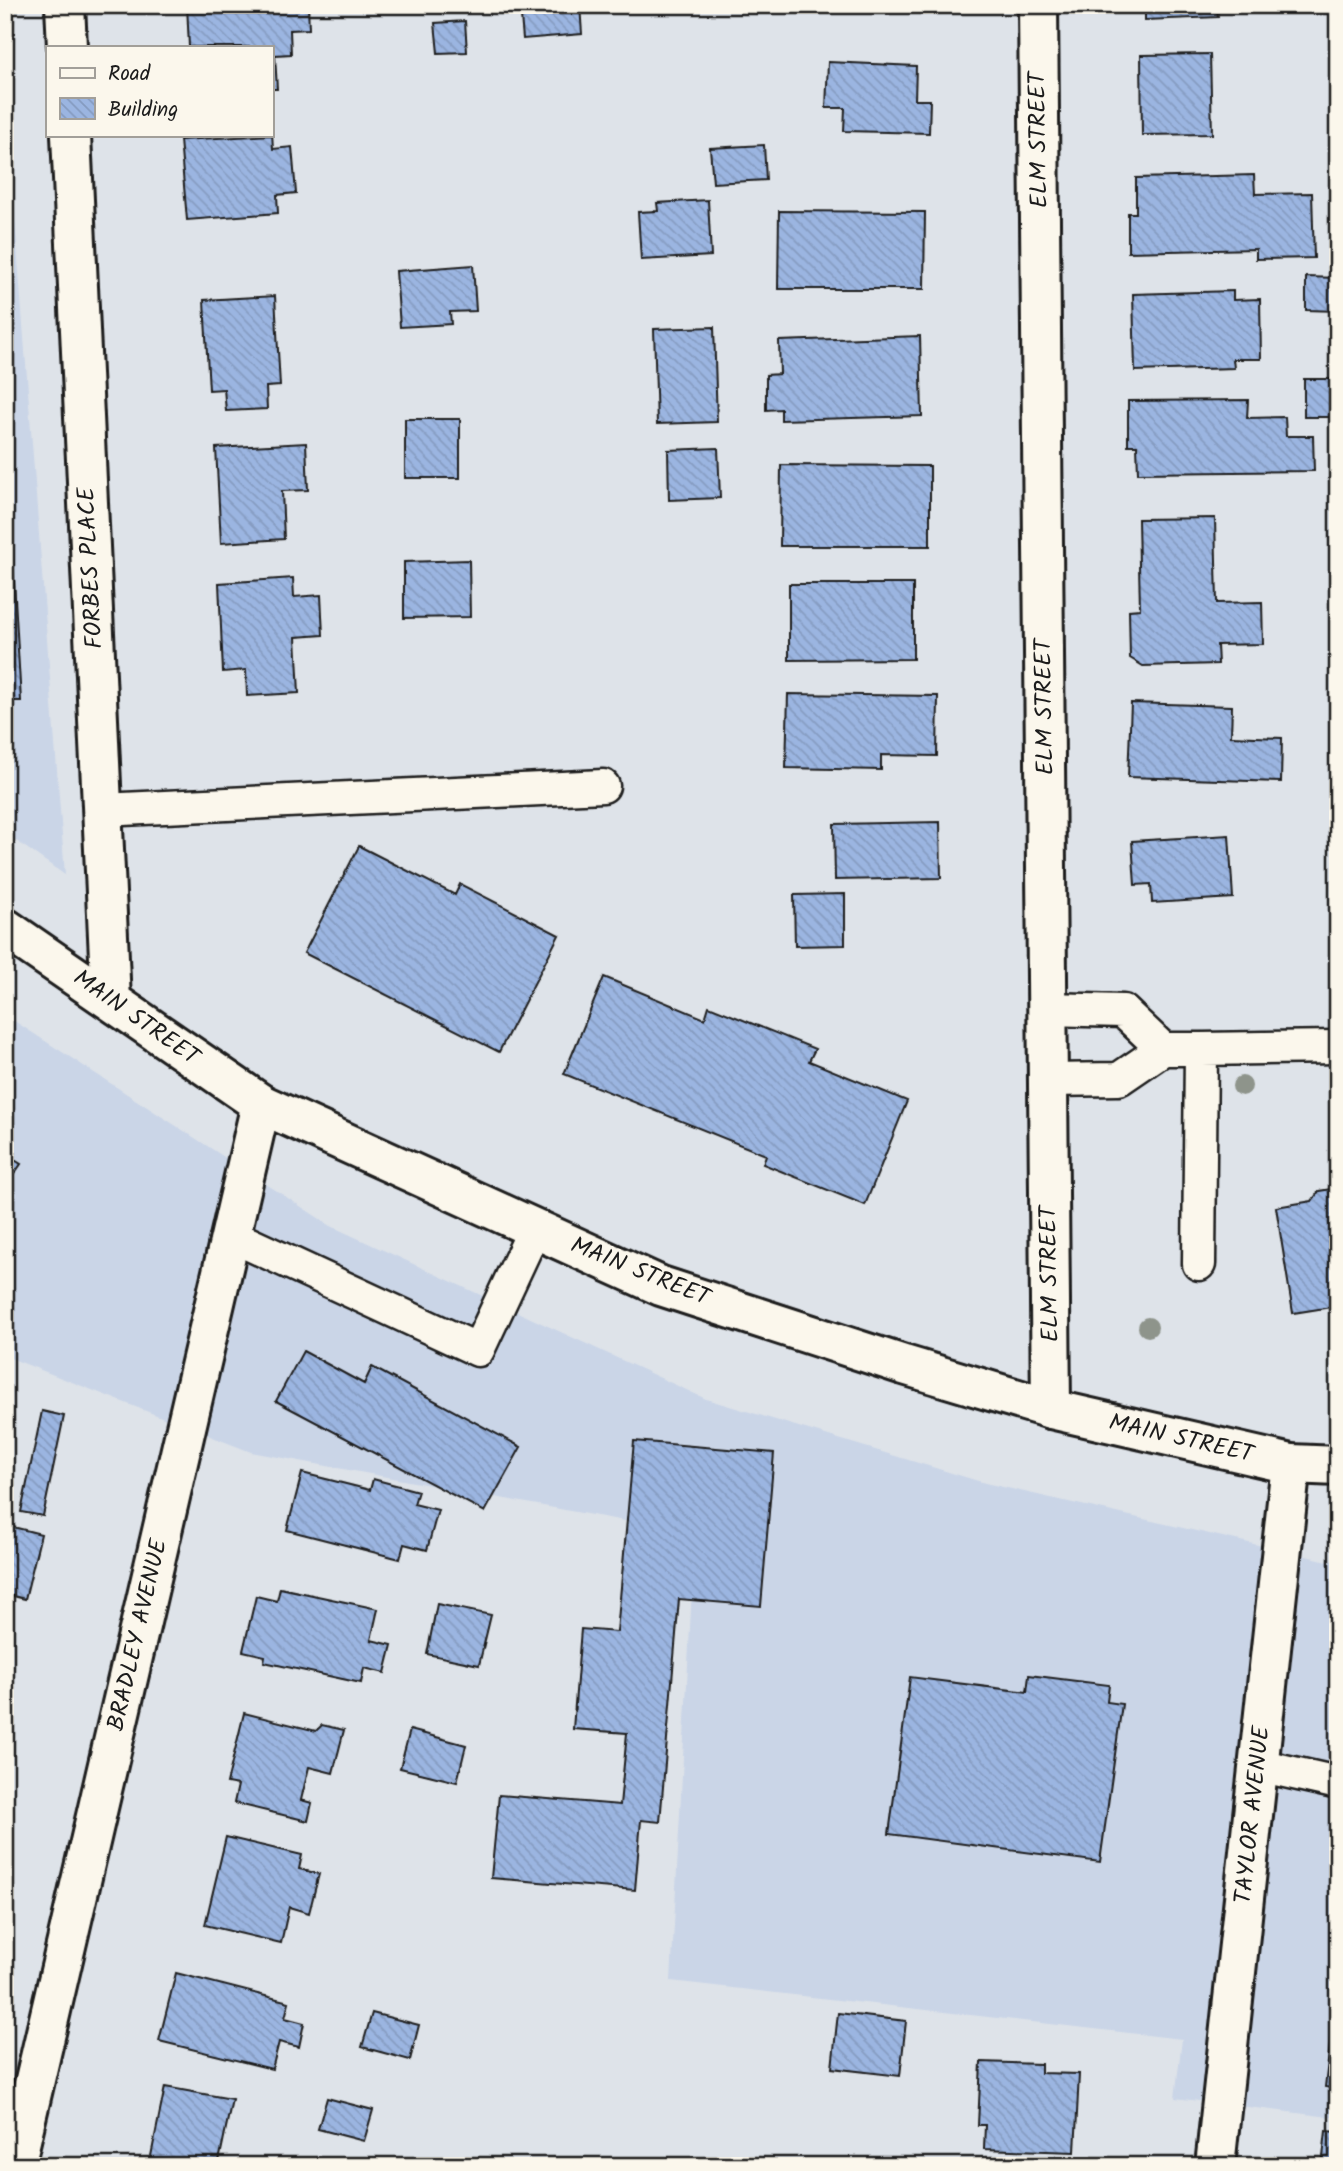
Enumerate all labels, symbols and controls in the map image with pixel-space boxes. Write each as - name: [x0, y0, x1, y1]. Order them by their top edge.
- legend: [46, 46, 273, 136]
- text: Road: [108, 58, 151, 91]
- street label: ELM STREET: [1018, 69, 1060, 208]
- text: Building: [108, 94, 178, 127]
- street label: FORBES PLACE: [67, 485, 115, 650]
- street label: ELM STREET: [1024, 636, 1066, 775]
- street label: MAIN STREET: [64, 960, 209, 1077]
- street label: ELM STREET: [1029, 1203, 1071, 1342]
- street label: MAIN STREET: [564, 1226, 718, 1318]
- street label: MAIN STREET: [1105, 1403, 1259, 1475]
- street label: BRADLEY AVENUE: [97, 1534, 179, 1735]
- street label: TAYLOR AVENUE: [1224, 1723, 1282, 1906]

